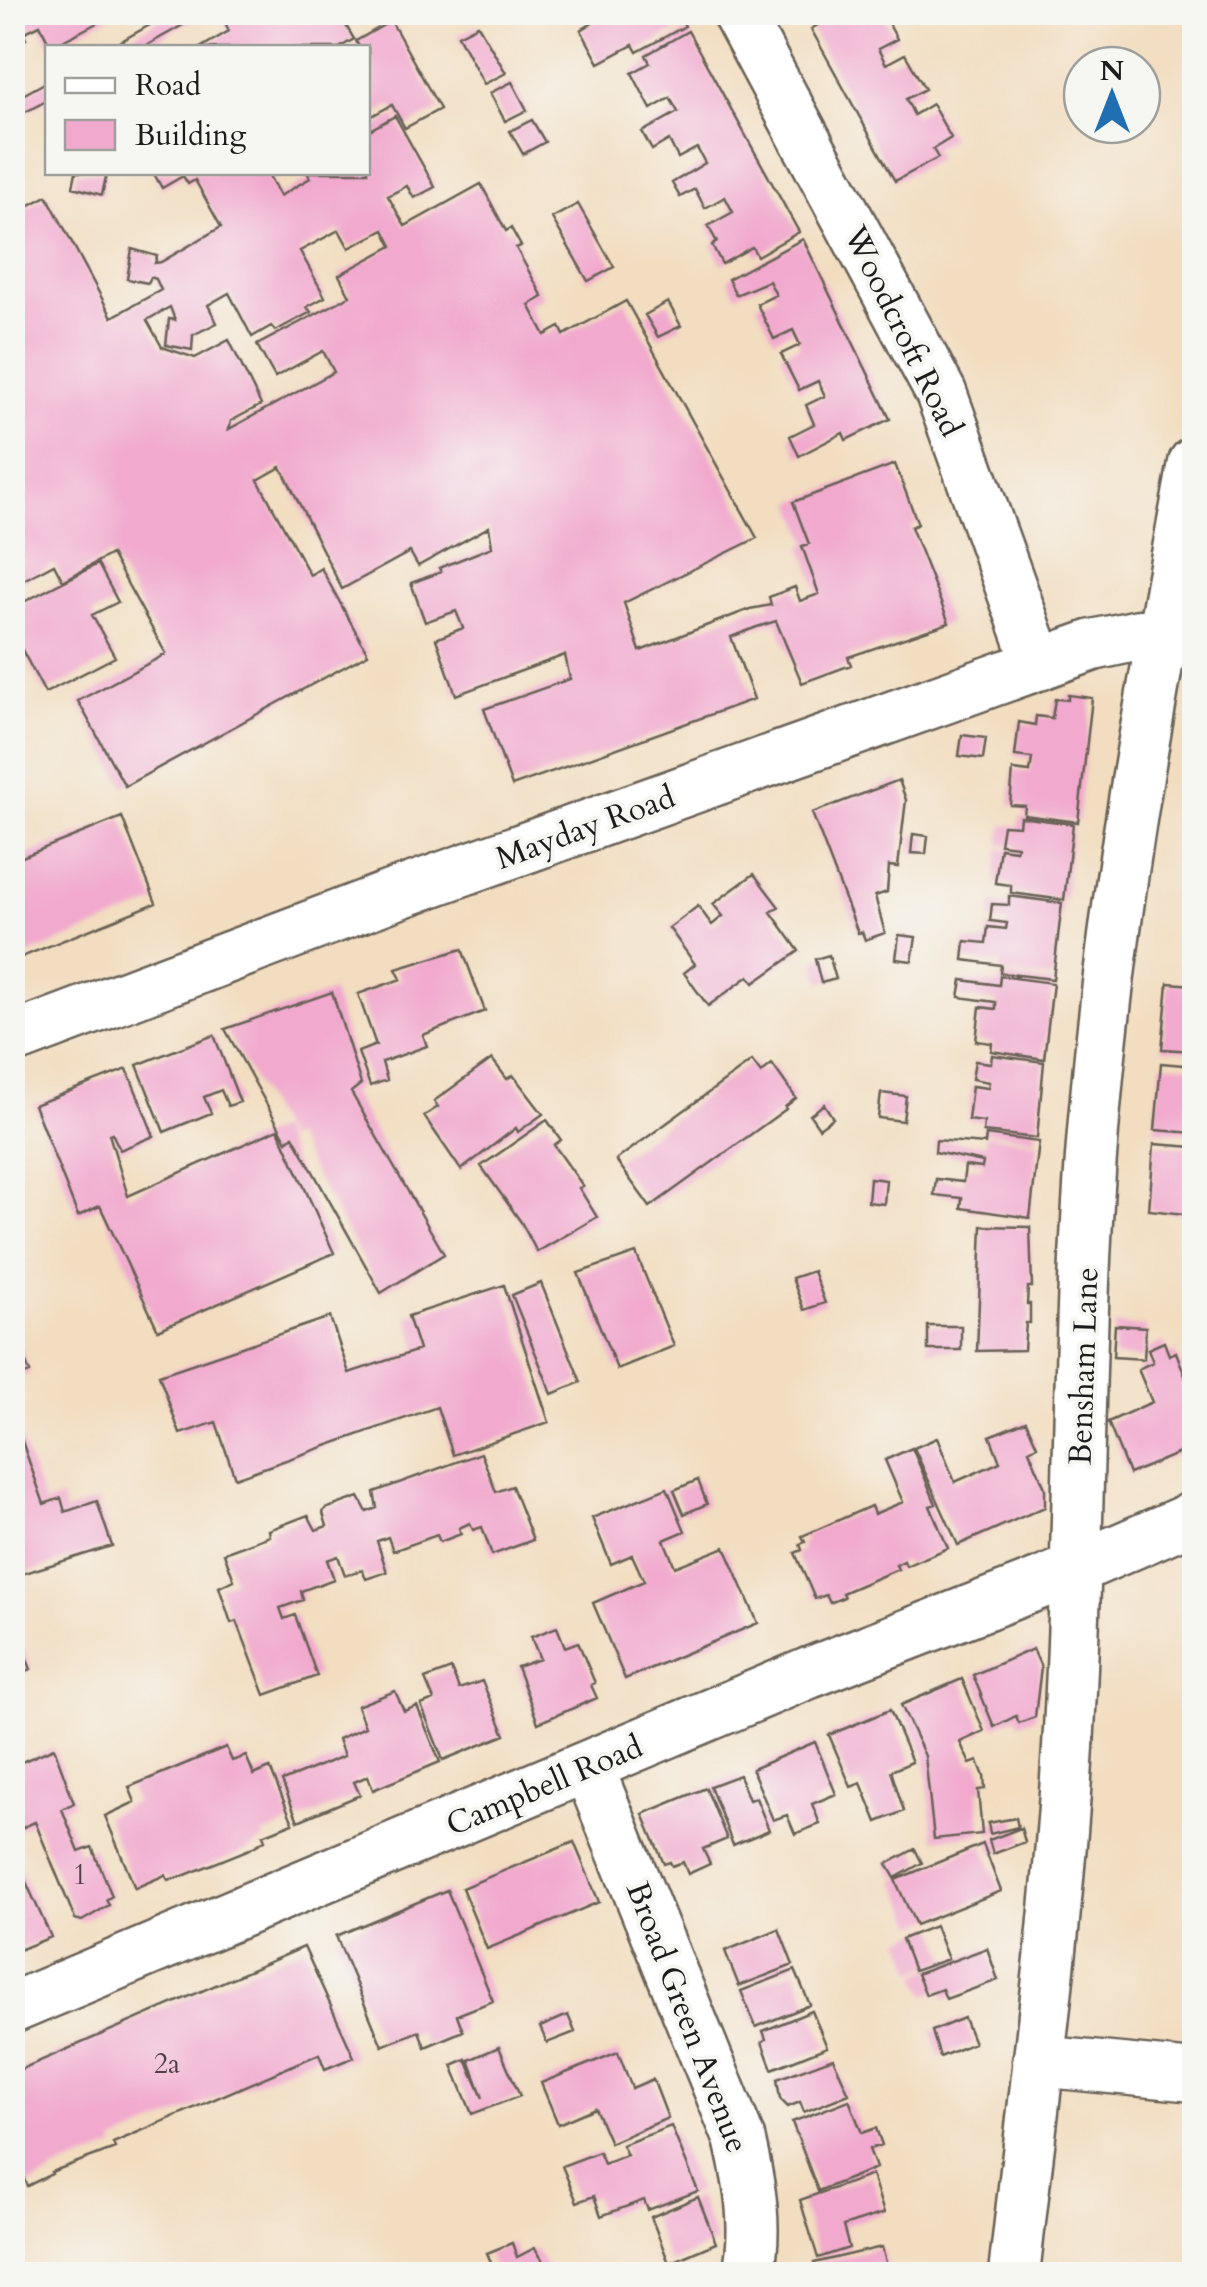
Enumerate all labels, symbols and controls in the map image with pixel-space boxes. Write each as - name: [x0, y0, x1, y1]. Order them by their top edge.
- legend: [45, 45, 370, 175]
- north arrow: [1062, 45, 1162, 145]
- text: N: [1100, 52, 1124, 90]
- text: Road: [135, 65, 201, 106]
- text: Building: [135, 115, 246, 156]
- street label: Woodcroft Road: [833, 218, 973, 444]
- street label: Mayday Road: [490, 775, 681, 881]
- street label: Bensham Lane: [1059, 1266, 1109, 1466]
- street label: Campbell Road: [439, 1725, 649, 1847]
- house number: 1: [73, 1856, 87, 1894]
- street label: Broad Green Avenue: [615, 1876, 759, 2159]
- house number: 2a: [154, 2045, 180, 2083]

